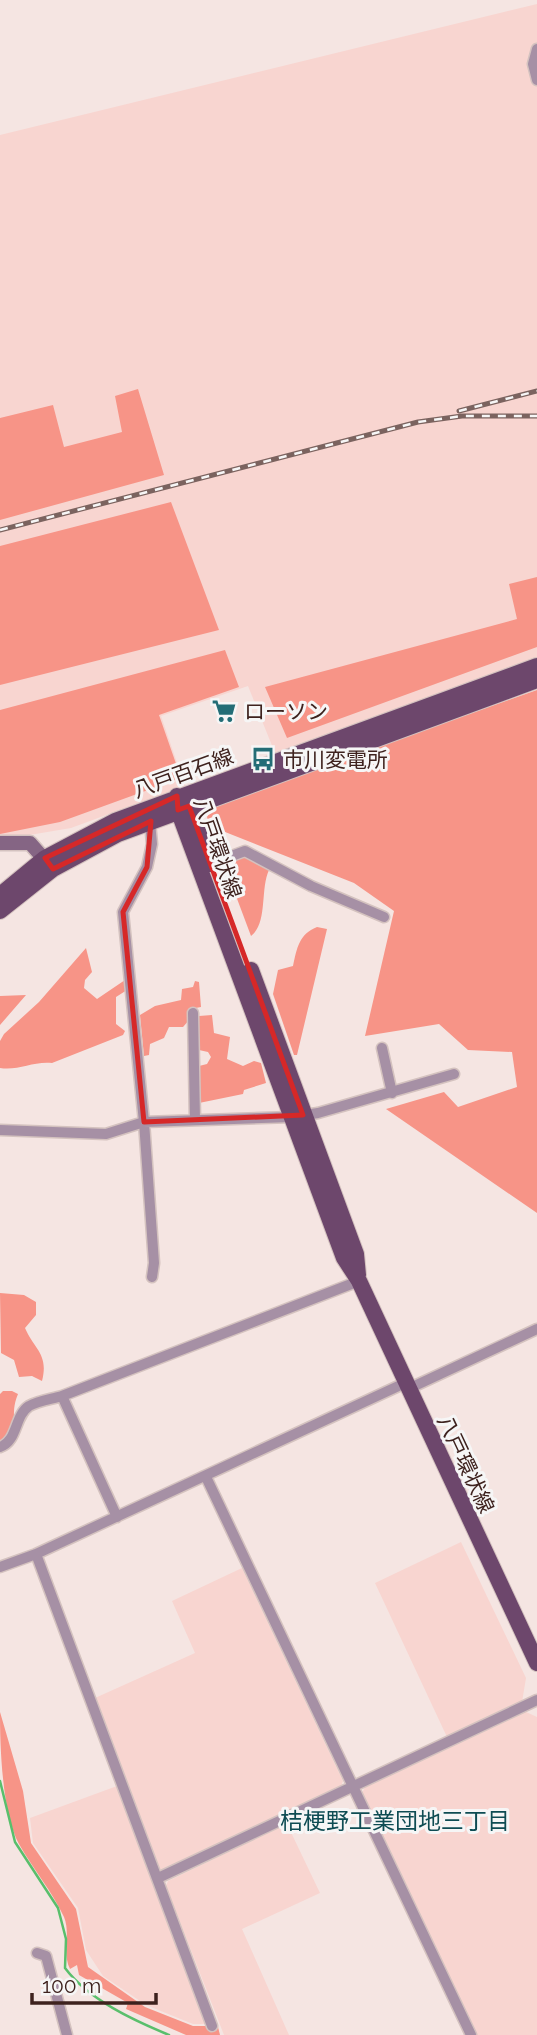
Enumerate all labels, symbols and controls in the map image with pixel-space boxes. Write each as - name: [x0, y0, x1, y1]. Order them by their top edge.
- supermarket icon: ローソン: [210, 697, 238, 725]
- place label: ローソン: [244, 699, 328, 724]
- street label: 八戸百石線: [129, 743, 237, 803]
- bus stop icon: 市川変電所: [249, 745, 277, 773]
- place label: 市川変電所: [283, 747, 388, 772]
- street label: 八戸環状線: [189, 794, 247, 902]
- street label: 八戸環状線: [432, 1411, 500, 1517]
- district label: 桔梗野工業団地三丁目: [280, 1807, 510, 1834]
- scale bar: [32, 1962, 156, 2006]
- text: 100 m: [42, 1973, 101, 1998]

